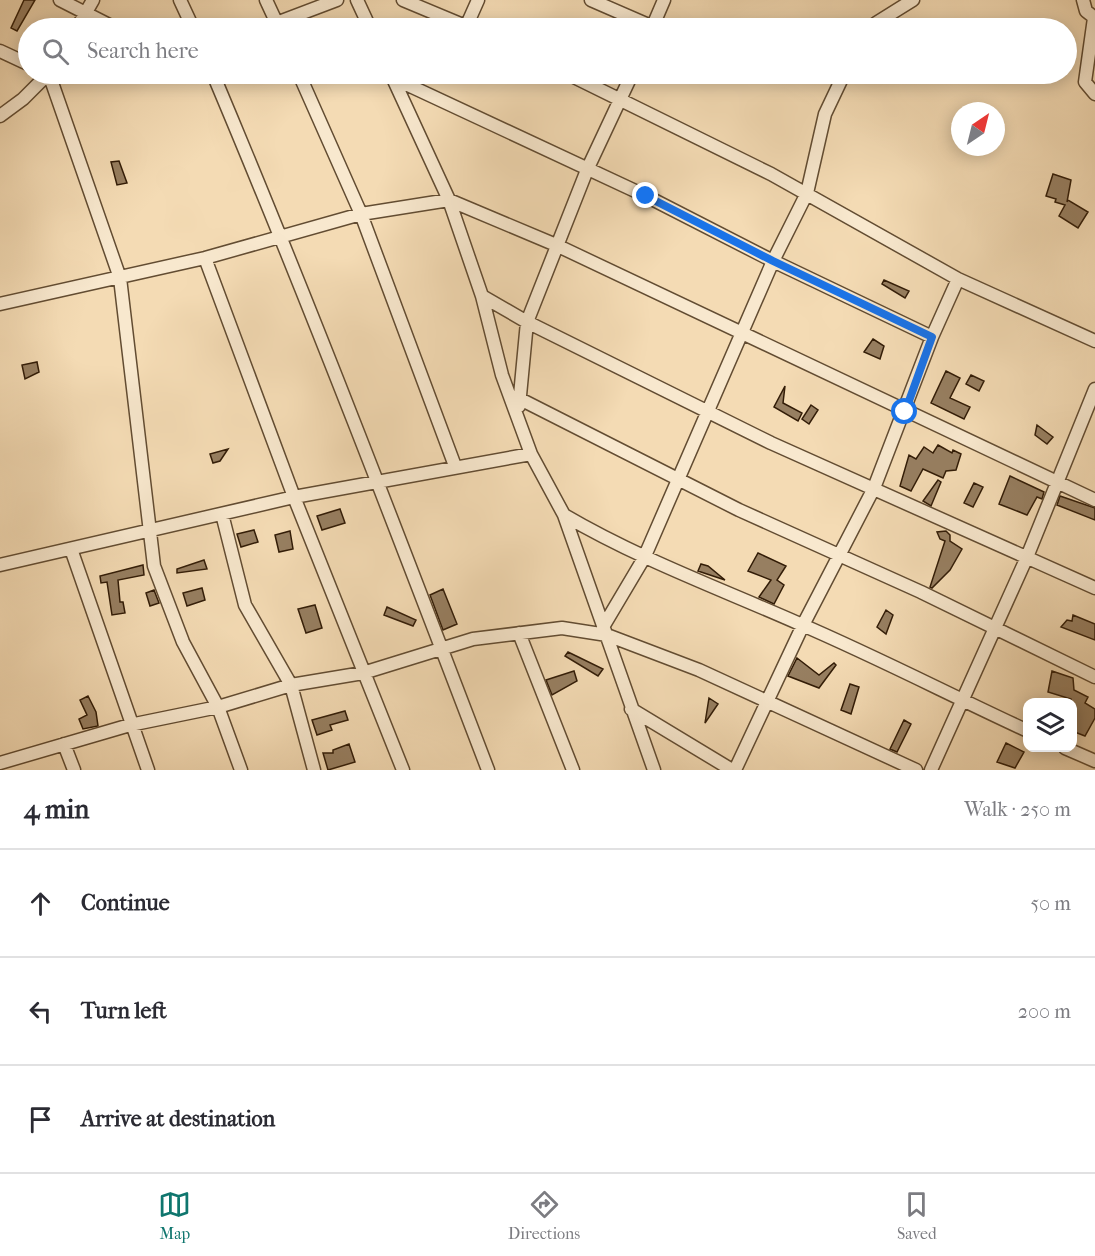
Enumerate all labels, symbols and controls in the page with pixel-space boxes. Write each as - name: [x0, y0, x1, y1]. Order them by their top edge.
- search box: [18, 18, 1077, 84]
- icon: search: [39, 35, 72, 68]
- text: Search here: [87, 38, 199, 64]
- north arrow: [951, 102, 1005, 156]
- route end: [632, 182, 658, 208]
- route start: [891, 398, 917, 424]
- map controls: [1023, 698, 1077, 752]
- button: layers: [1023, 698, 1077, 752]
- text: 4 min: [24, 794, 89, 825]
- text: Walk · 250 m: [964, 798, 1071, 821]
- icon: ahead: [24, 887, 57, 920]
- text: Continue: [81, 890, 170, 916]
- text: 50 m: [1030, 892, 1071, 915]
- icon: left: [24, 995, 57, 1028]
- text: Turn left: [81, 998, 167, 1024]
- text: 200 m: [1018, 1000, 1071, 1023]
- icon: arrive: [24, 1103, 57, 1136]
- text: Arrive at destination: [81, 1106, 275, 1132]
- tab: Map: [158, 1188, 191, 1243]
- tab: Directions: [508, 1188, 580, 1243]
- tab: Saved: [897, 1188, 937, 1243]

